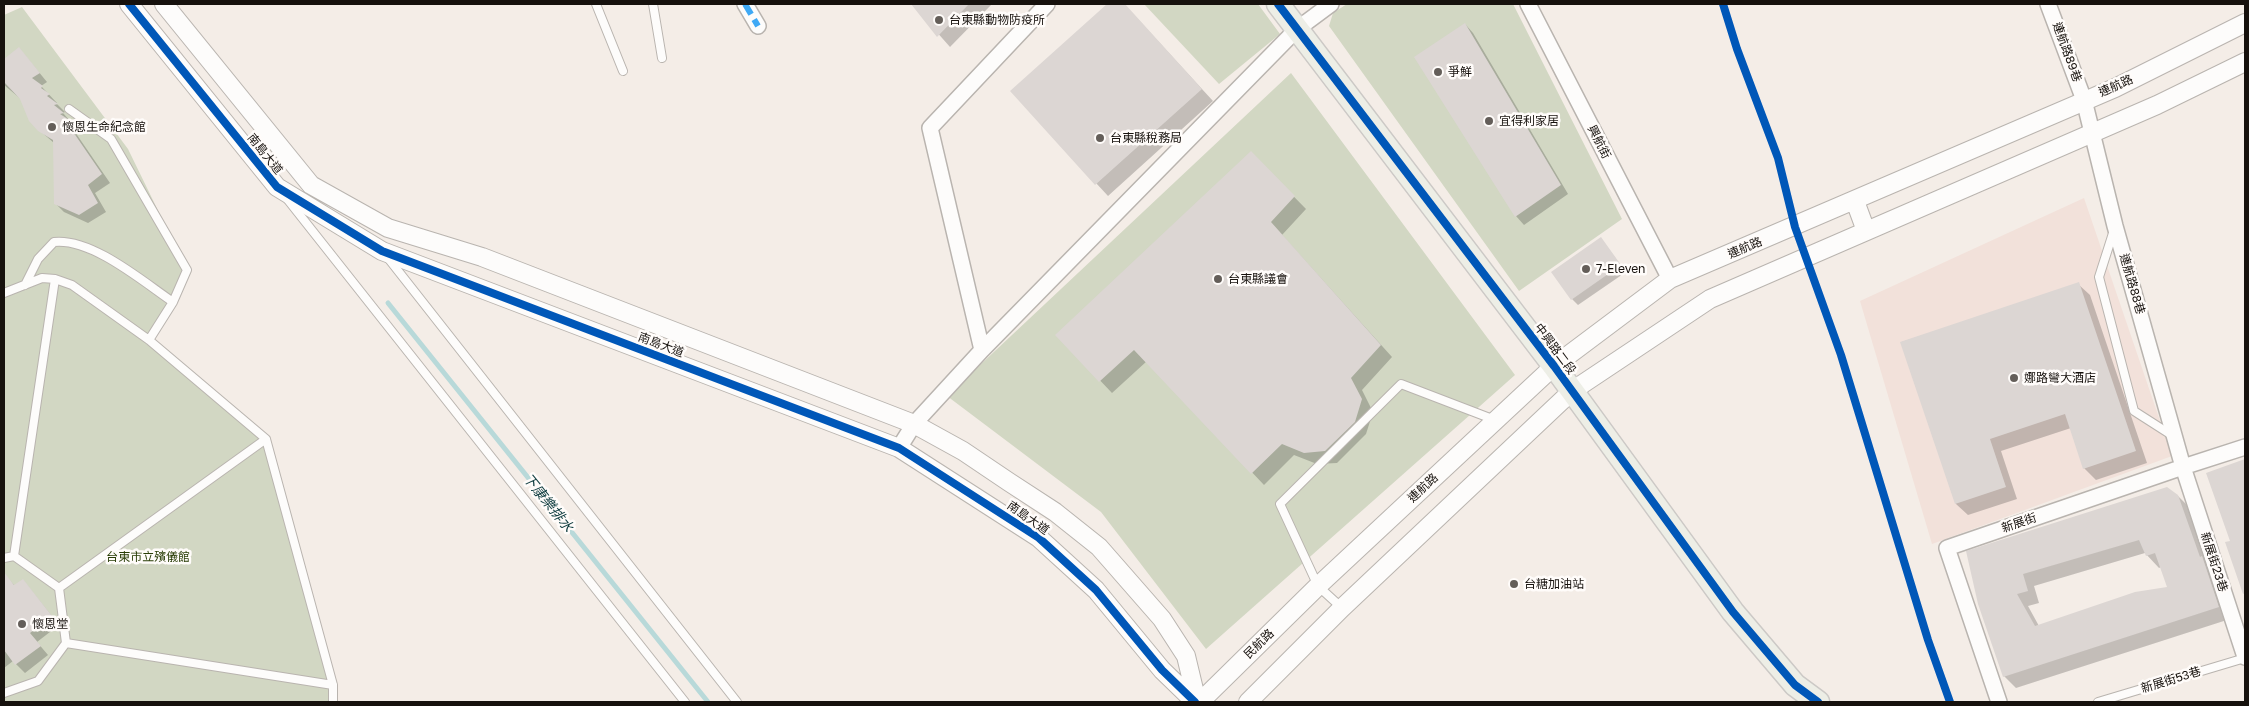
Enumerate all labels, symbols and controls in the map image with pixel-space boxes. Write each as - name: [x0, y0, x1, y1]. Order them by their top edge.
- place label: 台東縣動物防疫所: [949, 13, 1045, 27]
- marker: 台東縣動物防疫所: [933, 14, 945, 26]
- street label: 連航路89巷: [2050, 20, 2084, 84]
- place label: 爭鮮: [1448, 65, 1472, 79]
- marker: 爭鮮: [1432, 66, 1444, 78]
- street label: 連航路: [2097, 72, 2135, 100]
- place label: 宜得利家居: [1499, 114, 1559, 128]
- marker: 宜得利家居: [1483, 115, 1495, 127]
- place label: 懷恩生命紀念館: [62, 120, 146, 134]
- marker: 懷恩生命紀念館: [46, 121, 58, 133]
- street label: 興航街: [1584, 123, 1614, 161]
- street label: 南島大道: [244, 131, 286, 177]
- place label: 台東縣稅務局: [1110, 131, 1182, 145]
- marker: 台東縣稅務局: [1094, 132, 1106, 144]
- street label: 連航路: [1726, 234, 1764, 262]
- street label: 連航路88巷: [2116, 252, 2148, 316]
- place label: 7-Eleven: [1596, 262, 1645, 276]
- marker: 7-Eleven: [1580, 263, 1592, 275]
- place label: 台東縣議會: [1228, 272, 1288, 286]
- marker: 台東縣議會: [1212, 273, 1224, 285]
- street label: 中興路二段: [1531, 321, 1579, 377]
- street label: 南島大道: [636, 330, 686, 360]
- place label: 娜路彎大酒店: [2024, 371, 2096, 385]
- marker: 娜路彎大酒店: [2008, 372, 2020, 384]
- street label: 連航路: [1405, 470, 1441, 506]
- water label: 下康樂排水: [519, 471, 577, 535]
- street label: 南島大道: [1004, 498, 1052, 538]
- street label: 新展街: [2000, 510, 2038, 536]
- street label: 新展街23巷: [2198, 530, 2230, 594]
- park label: 台東市立殯儀館: [106, 550, 190, 564]
- place label: 台糖加油站: [1524, 577, 1584, 591]
- marker: 台糖加油站: [1508, 578, 1520, 590]
- place label: 懷恩堂: [32, 617, 68, 631]
- marker: 懷恩堂: [16, 618, 28, 630]
- street label: 民航路: [1241, 626, 1277, 662]
- street label: 新展街53巷: [2139, 664, 2203, 696]

